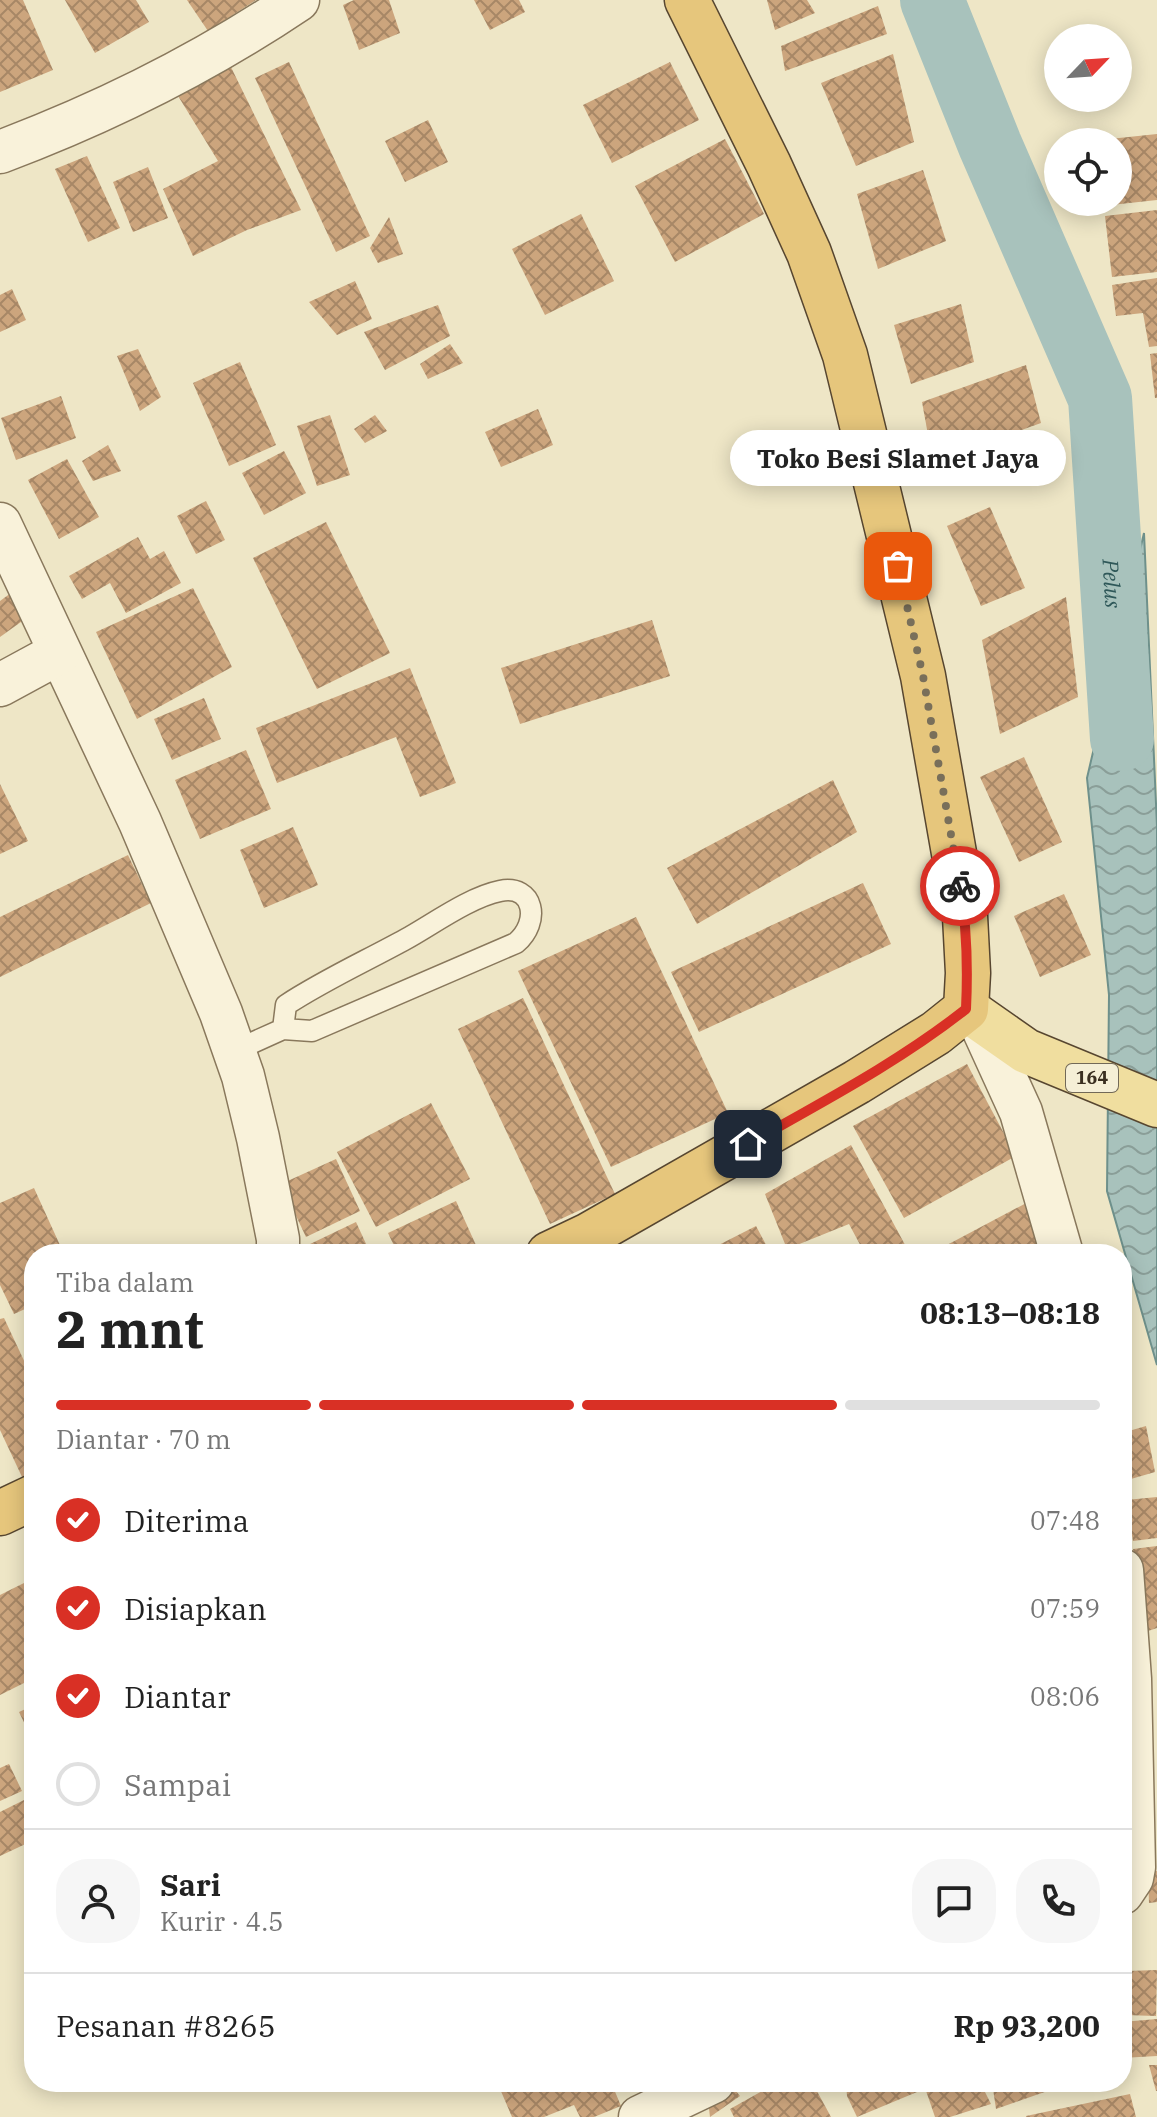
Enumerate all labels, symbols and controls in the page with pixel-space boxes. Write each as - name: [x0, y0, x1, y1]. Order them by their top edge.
- north arrow: [1044, 24, 1132, 112]
- map controls: [1044, 24, 1132, 216]
- button: locate: [1044, 128, 1132, 216]
- callout: Toko Besi Slamet Jaya: [730, 430, 1066, 486]
- text: Toko Besi Slamet Jaya: [757, 441, 1039, 475]
- pin: [864, 532, 932, 600]
- icon: bag: [876, 544, 920, 588]
- water label: Pelus: [1096, 557, 1129, 610]
- courier: [920, 846, 1000, 926]
- icon: bike: [938, 864, 982, 908]
- road number: 164: [1066, 1064, 1118, 1092]
- pin: [714, 1110, 782, 1178]
- icon: home: [726, 1122, 770, 1166]
- text: Tiba dalam: [56, 1265, 194, 1299]
- text: 08:13–08:18: [920, 1293, 1100, 1332]
- text: 2 mnt: [56, 1295, 204, 1362]
- text: Diantar · 70 m: [56, 1422, 231, 1456]
- icon: check: [56, 1498, 100, 1542]
- text: Diterima: [124, 1501, 249, 1540]
- text: 07:48: [1030, 1503, 1100, 1537]
- icon: check: [56, 1586, 100, 1630]
- text: Disiapkan: [124, 1589, 267, 1628]
- text: 07:59: [1030, 1591, 1100, 1625]
- icon: check: [56, 1674, 100, 1718]
- text: Diantar: [124, 1677, 230, 1716]
- text: 08:06: [1030, 1679, 1100, 1713]
- text: Sampai: [124, 1765, 231, 1804]
- button: person: [56, 1859, 140, 1943]
- button: chat: [912, 1859, 996, 1943]
- button: phone: [1016, 1859, 1100, 1943]
- text: Sari: [160, 1865, 221, 1904]
- text: Kurir · 4.5: [160, 1904, 284, 1938]
- text: Pesanan #8265: [56, 2006, 276, 2045]
- text: Rp 93,200: [954, 2006, 1100, 2045]

